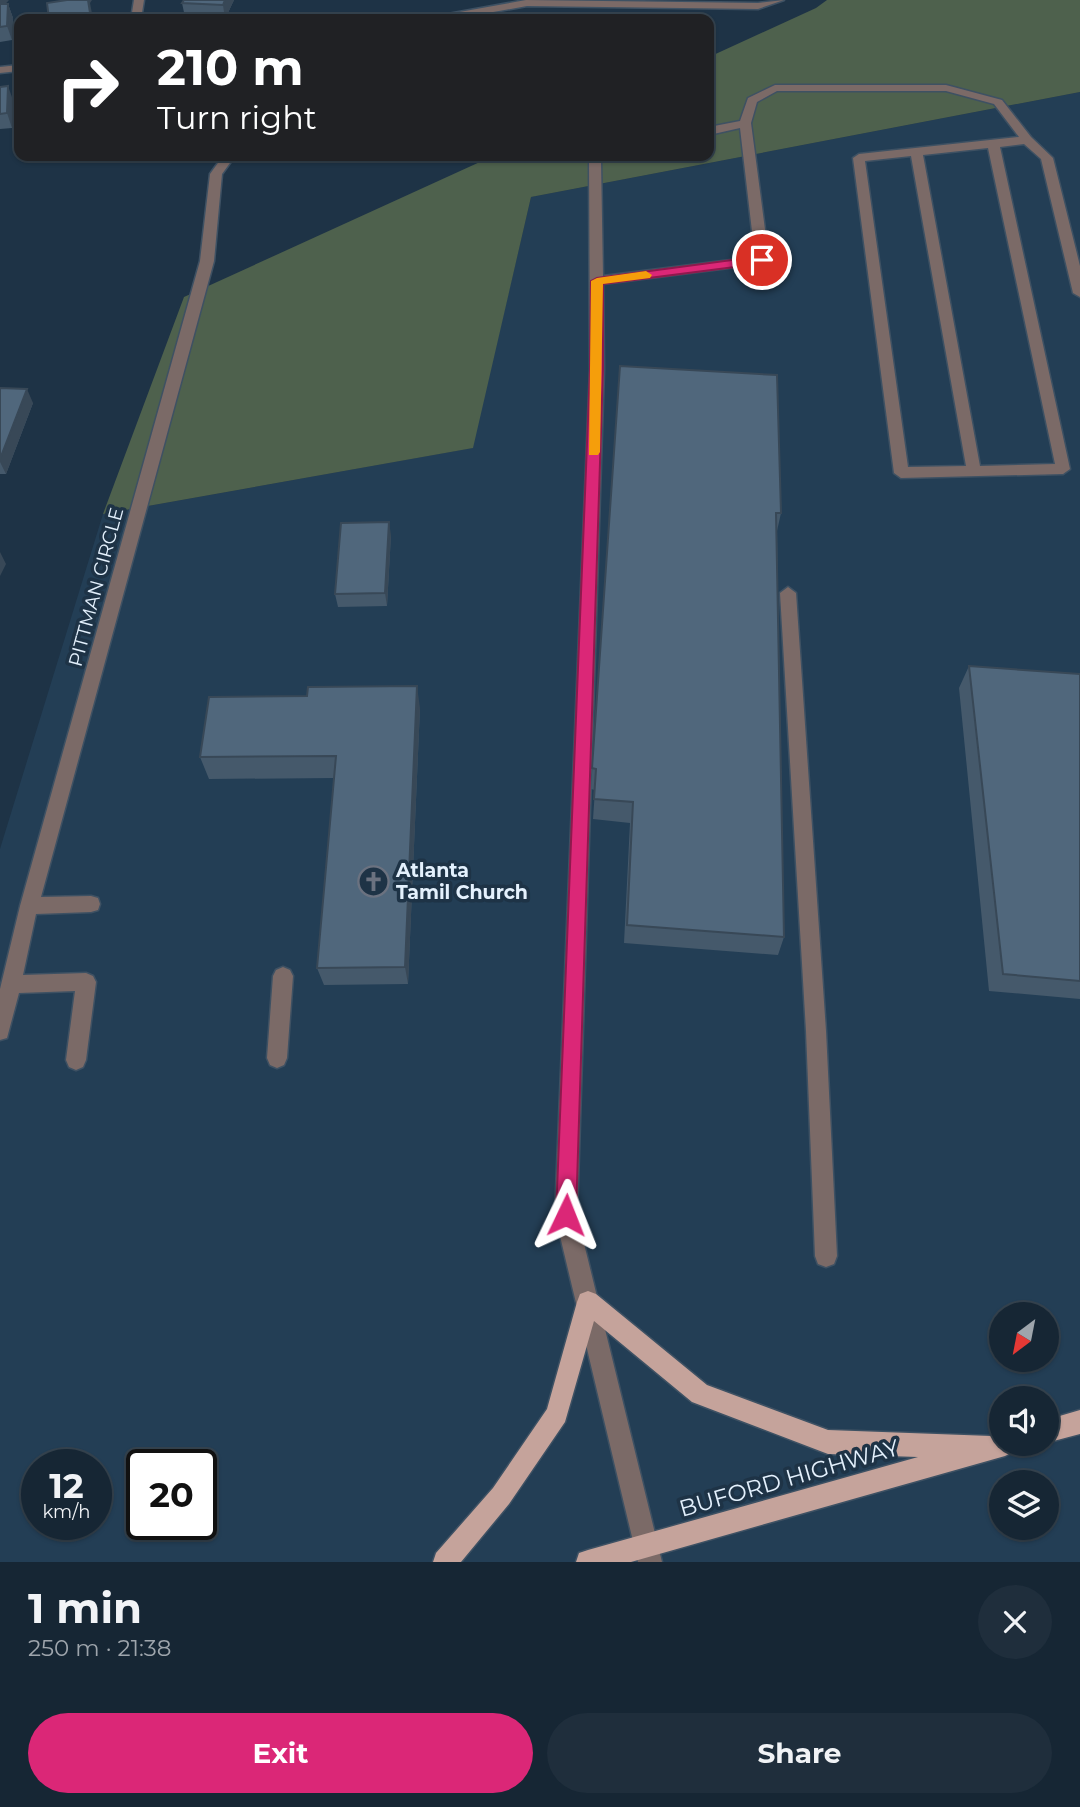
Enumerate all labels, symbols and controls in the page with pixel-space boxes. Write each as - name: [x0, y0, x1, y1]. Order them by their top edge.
- text: 210 m: [157, 38, 304, 97]
- icon: right: [42, 42, 133, 133]
- text: Turn right: [157, 98, 317, 137]
- pin: [732, 230, 792, 290]
- icon: arrive: [743, 241, 781, 279]
- street label: PITTMAN CIRCLE: [64, 505, 128, 669]
- place label: Atlanta Tamil Church: [395, 859, 528, 904]
- church icon: Atlanta Tamil Church: [356, 864, 390, 898]
- position arrow: [529, 1178, 603, 1252]
- north arrow: [989, 1302, 1059, 1372]
- map controls: [989, 1302, 1059, 1540]
- button: sound: [989, 1386, 1059, 1456]
- street label: BUFORD HIGHWAY: [676, 1433, 903, 1523]
- speed limit sign: 20: [126, 1449, 217, 1540]
- text: 12: [49, 1464, 84, 1507]
- button: layers: [989, 1470, 1059, 1540]
- text: km/h: [42, 1501, 91, 1523]
- text: 1 min: [28, 1582, 142, 1634]
- button: close: [978, 1585, 1052, 1659]
- text: 250 m · 21:38: [28, 1634, 171, 1662]
- button: Exit: [28, 1713, 533, 1793]
- button: Share: [547, 1713, 1052, 1793]

